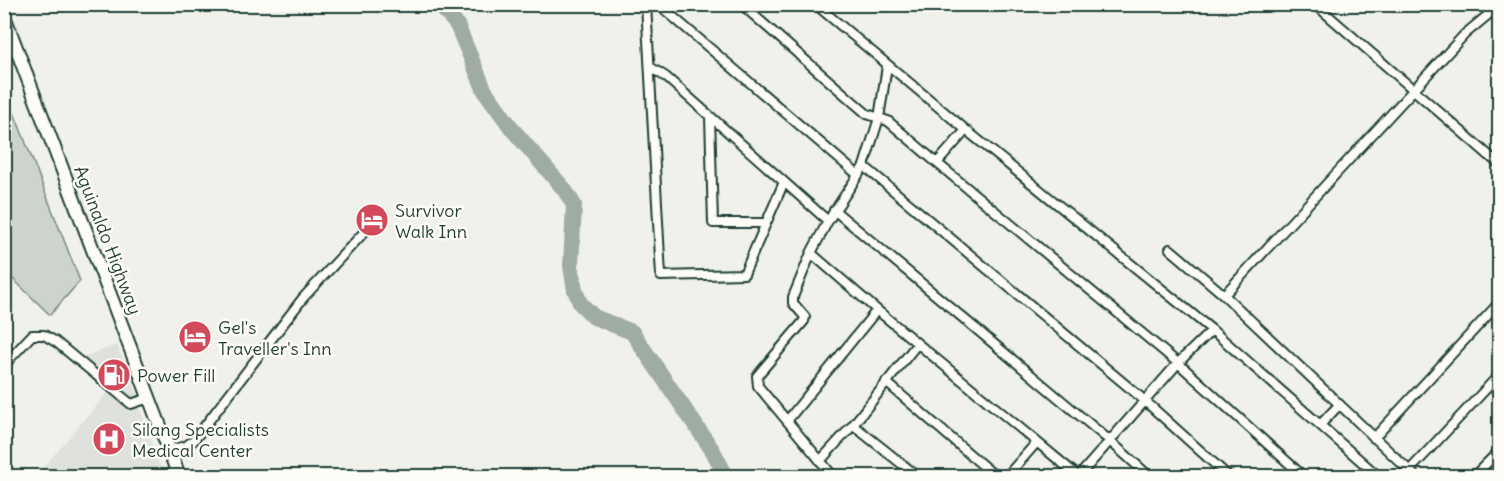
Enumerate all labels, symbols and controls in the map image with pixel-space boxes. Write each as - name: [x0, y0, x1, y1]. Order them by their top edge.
- street label: Aguinaldo Highway: [69, 162, 147, 318]
- place label: Survivor Walk Inn: [395, 199, 467, 243]
- hotel icon: Survivor Walk Inn: [354, 202, 390, 238]
- place label: Gel's Traveller's Inn: [218, 316, 332, 360]
- hotel icon: Gel's Traveller's Inn: [177, 319, 213, 355]
- fuel station icon: Power Fill: [96, 357, 132, 393]
- place label: Power Fill: [137, 364, 215, 387]
- place label: Silang Specialists Medical Center: [132, 418, 269, 462]
- hospital icon: Silang Specialists Medical Center: [91, 421, 127, 457]

